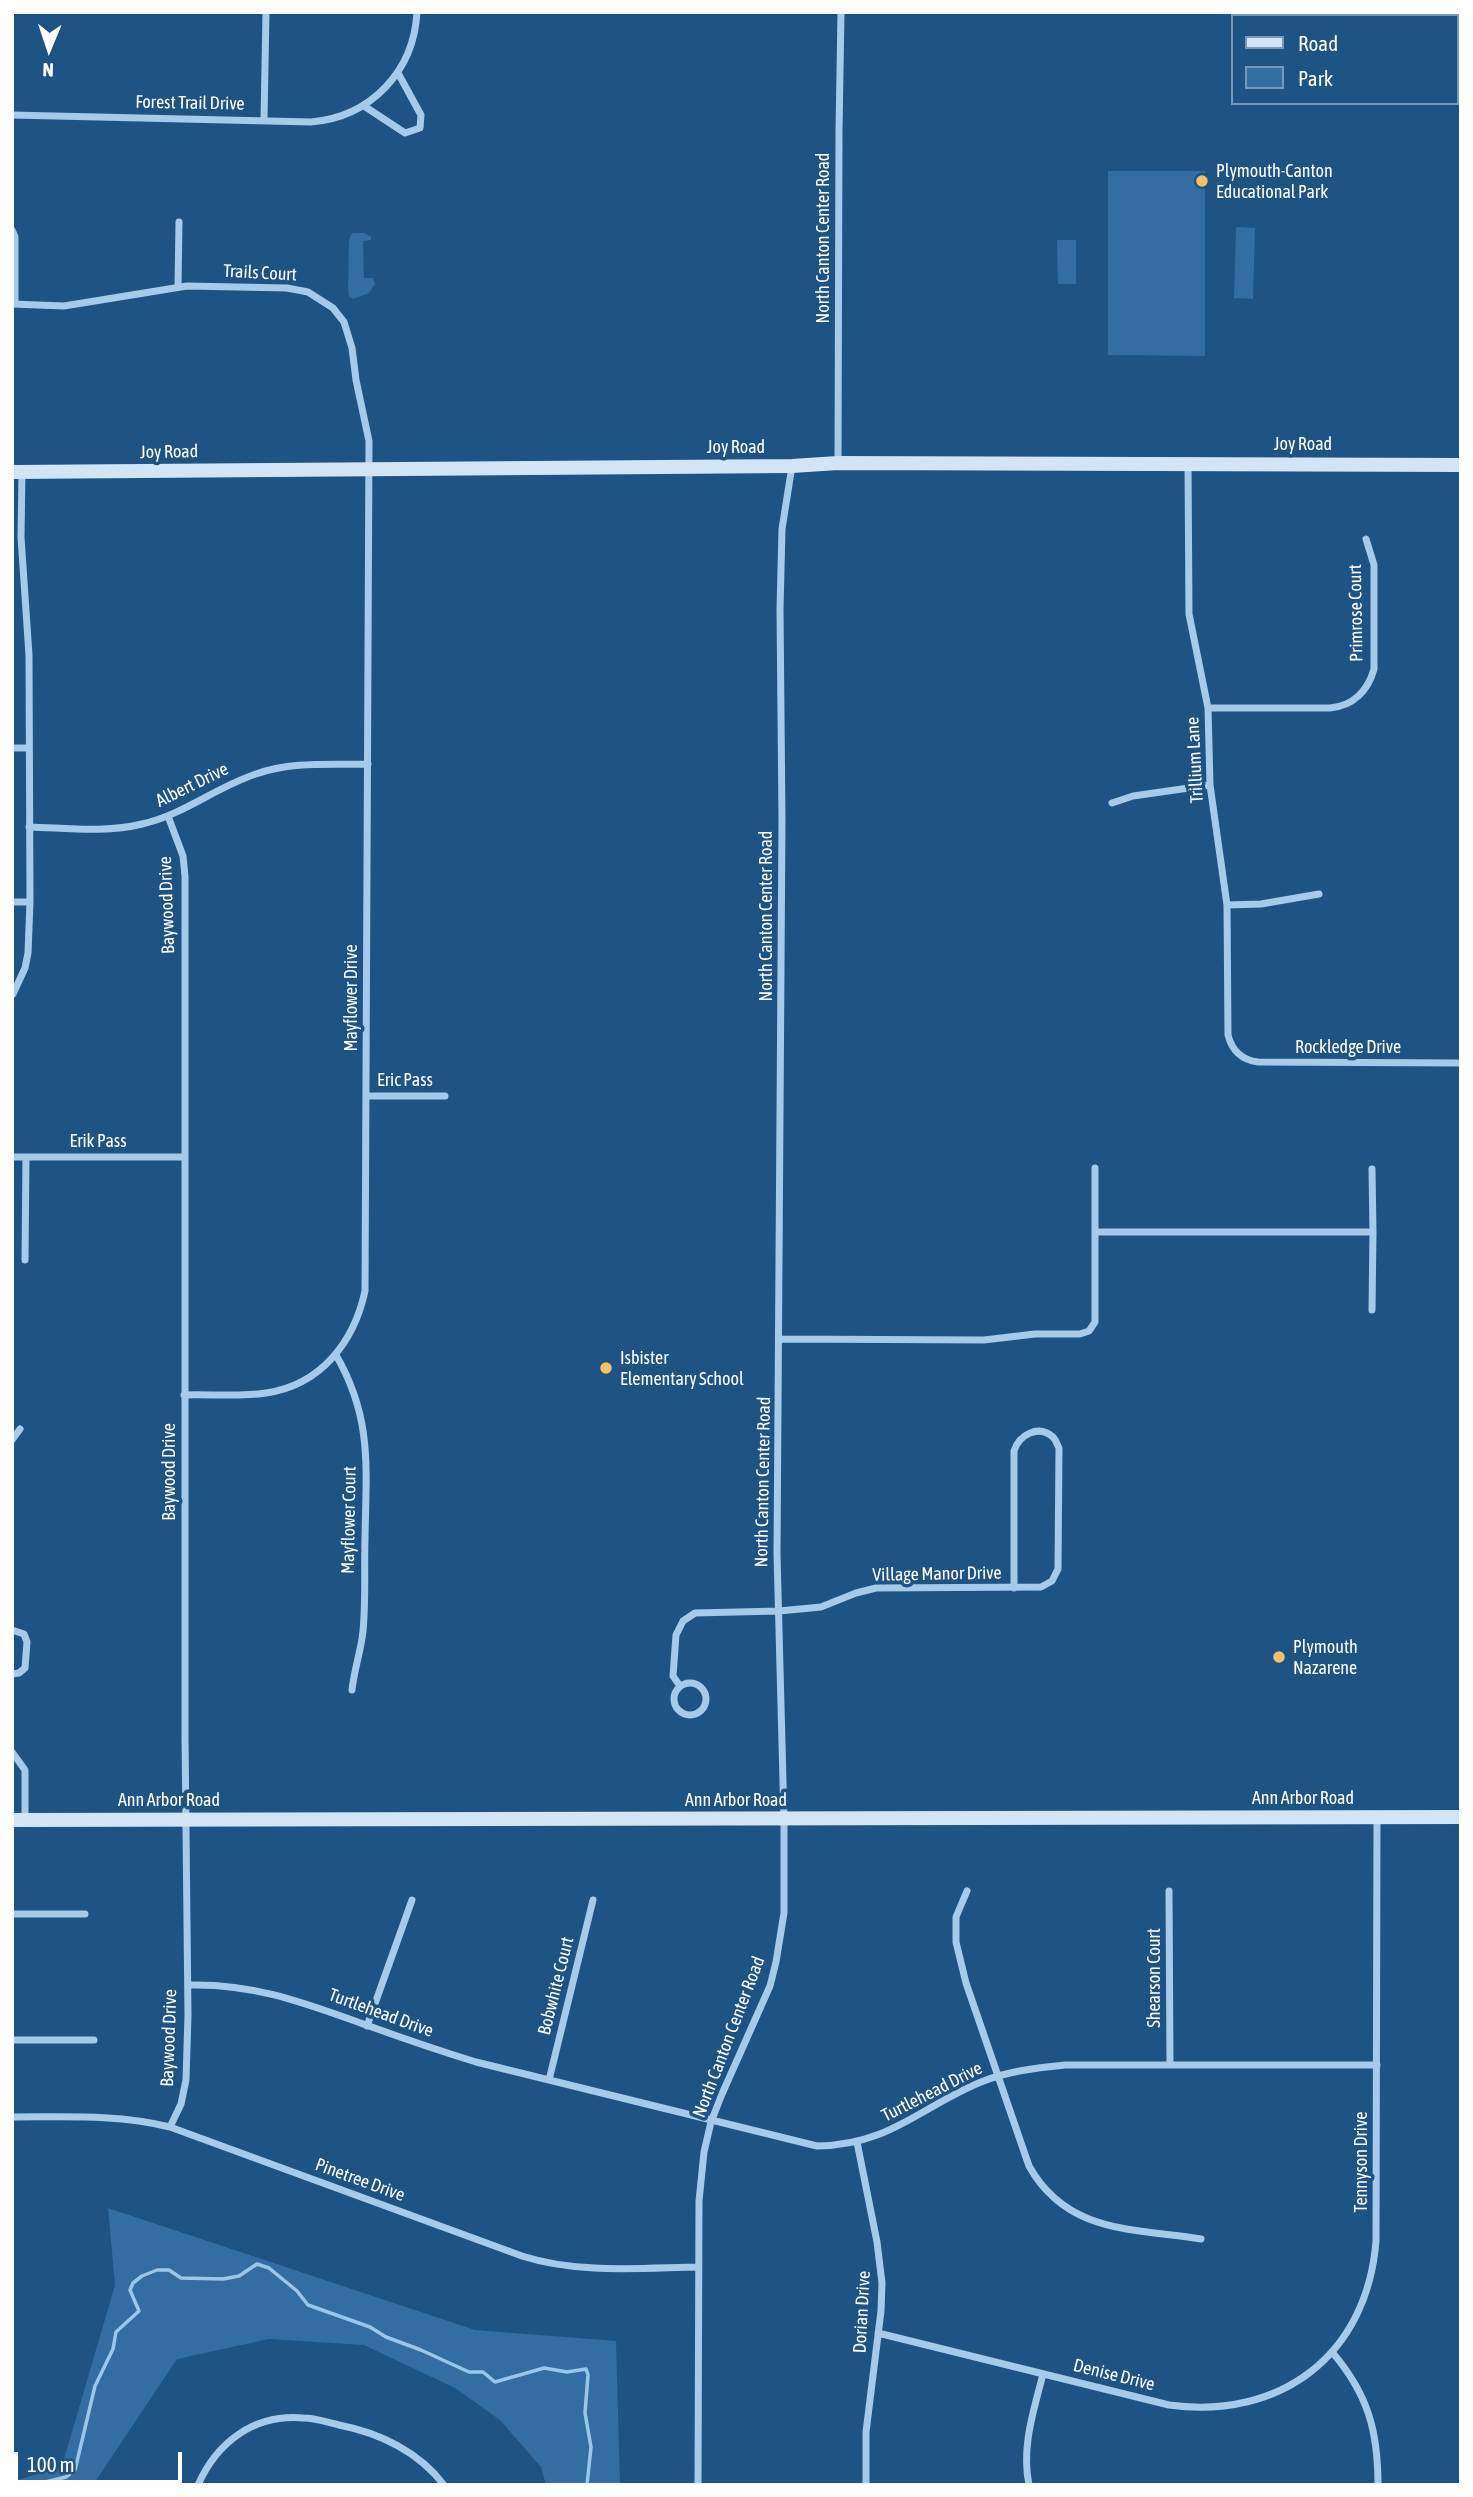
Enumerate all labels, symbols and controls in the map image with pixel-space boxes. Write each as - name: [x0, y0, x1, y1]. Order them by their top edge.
- north arrow: [14, 14, 84, 84]
- legend: [1232, 14, 1459, 105]
- text: Road: [1298, 31, 1338, 55]
- text: N: [42, 59, 54, 81]
- text: Park: [1298, 66, 1333, 90]
- street label: Forest Trail Drive: [135, 91, 245, 115]
- street label: North Canton Center Road: [812, 153, 834, 323]
- place label: Plymouth-Canton Educational Park: [1216, 160, 1333, 202]
- marker: Plymouth-Canton Educational Park: [1194, 173, 1210, 189]
- street label: Trails Court: [223, 260, 297, 286]
- street label: Joy Road: [1274, 433, 1332, 455]
- street label: Joy Road: [707, 436, 765, 458]
- street label: Joy Road: [140, 441, 198, 463]
- street label: Primrose Court: [1344, 564, 1368, 662]
- street label: Trillium Lane: [1182, 716, 1208, 804]
- street label: Albert Drive: [152, 758, 232, 812]
- street label: North Canton Center Road: [755, 831, 777, 1001]
- street label: Baywood Drive: [155, 856, 179, 954]
- street label: Mayflower Drive: [340, 944, 362, 1052]
- street label: Rockledge Drive: [1295, 1036, 1401, 1058]
- street label: Eric Pass: [377, 1069, 433, 1091]
- street label: Erik Pass: [69, 1130, 127, 1152]
- place label: Isbister Elementary School: [620, 1347, 744, 1390]
- marker: Isbister Elementary School: [598, 1360, 614, 1376]
- street label: North Canton Center Road: [751, 1396, 775, 1568]
- street label: Baywood Drive: [158, 1423, 180, 1521]
- street label: Mayflower Court: [337, 1466, 361, 1574]
- street label: Village Manor Drive: [872, 1562, 1002, 1586]
- place label: Plymouth Nazarene: [1293, 1636, 1358, 1678]
- marker: Plymouth Nazarene: [1271, 1649, 1287, 1665]
- street label: Ann Arbor Road: [1252, 1787, 1354, 1809]
- street label: Ann Arbor Road: [118, 1789, 220, 1811]
- street label: Ann Arbor Road: [685, 1789, 787, 1811]
- street label: Shearson Court: [1143, 1928, 1165, 2028]
- street label: Bobwhite Court: [533, 1935, 579, 2037]
- street label: North Canton Center Road: [688, 1953, 770, 2121]
- street label: Turtlehead Drive: [326, 1984, 436, 2042]
- street label: Baywood Drive: [157, 1989, 181, 2087]
- street label: Turtlehead Drive: [878, 2057, 986, 2127]
- street label: Tennyson Drive: [1350, 2112, 1372, 2212]
- street label: Pinetree Drive: [312, 2154, 408, 2206]
- street label: Dorian Drive: [849, 2270, 875, 2354]
- street label: Denise Drive: [1071, 2354, 1157, 2396]
- scale bar: [18, 2438, 186, 2482]
- text: 100 m: [27, 2452, 75, 2476]

